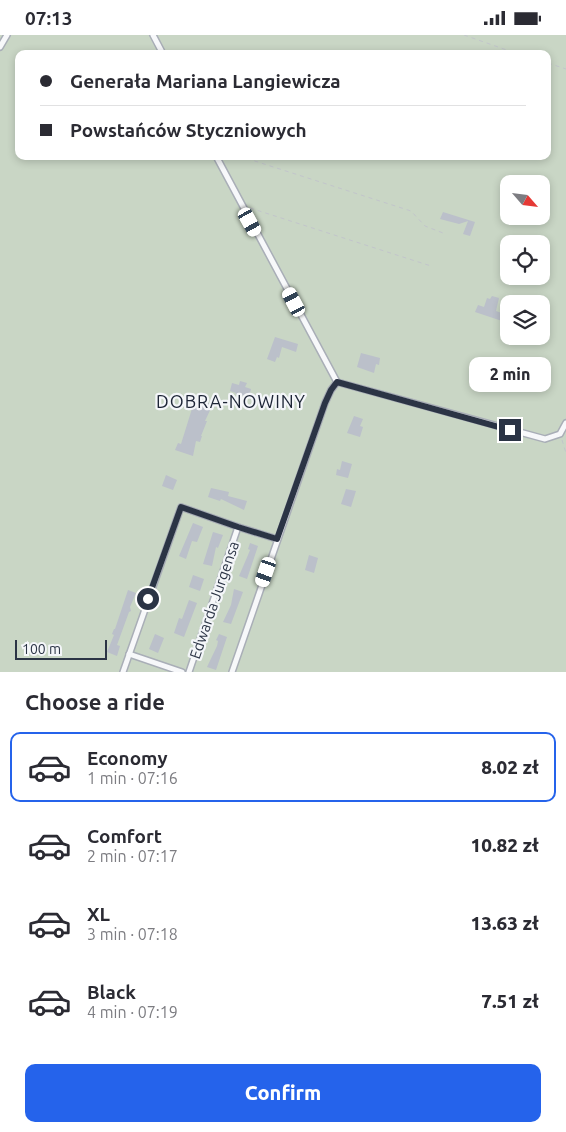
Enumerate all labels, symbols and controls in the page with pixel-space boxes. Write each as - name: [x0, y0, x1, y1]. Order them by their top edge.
- text: 07:13: [25, 7, 73, 29]
- text: Generała Mariana Langiewicza: [70, 70, 341, 92]
- text: Powstańców Styczniowych: [70, 119, 307, 141]
- north arrow: [500, 175, 550, 225]
- map controls: [500, 175, 550, 345]
- car: [236, 205, 263, 239]
- button: locate: [500, 235, 550, 285]
- car: [280, 285, 307, 319]
- button: layers: [500, 295, 550, 345]
- callout: 2 min: [469, 357, 551, 393]
- text: 2 min: [490, 365, 530, 383]
- district label: DOBRA-NOWINY: [156, 391, 306, 411]
- route end: [499, 419, 521, 441]
- street label: Edwarda Jurgensa: [186, 539, 242, 661]
- car: [254, 555, 277, 589]
- route start: [137, 588, 159, 610]
- scale bar: [15, 637, 108, 660]
- text: 100 m: [22, 641, 61, 657]
- text: Choose a ride: [25, 689, 165, 714]
- icon: car: [27, 745, 72, 790]
- text: Economy: [87, 747, 168, 769]
- text: 8.02 zł: [481, 756, 539, 778]
- text: 1 min · 07:16: [87, 769, 178, 787]
- icon: car: [27, 823, 72, 868]
- text: Comfort: [87, 825, 162, 847]
- text: 10.82 zł: [470, 834, 539, 856]
- text: 2 min · 07:17: [87, 847, 178, 865]
- icon: car: [27, 901, 72, 946]
- text: XL: [87, 903, 110, 925]
- text: 13.63 zł: [470, 912, 539, 934]
- text: 3 min · 07:18: [87, 925, 178, 943]
- icon: car: [27, 979, 72, 1024]
- text: Black: [87, 981, 136, 1003]
- text: 7.51 zł: [481, 990, 539, 1012]
- text: 4 min · 07:19: [87, 1003, 178, 1021]
- button: Confirm: [25, 1064, 541, 1122]

